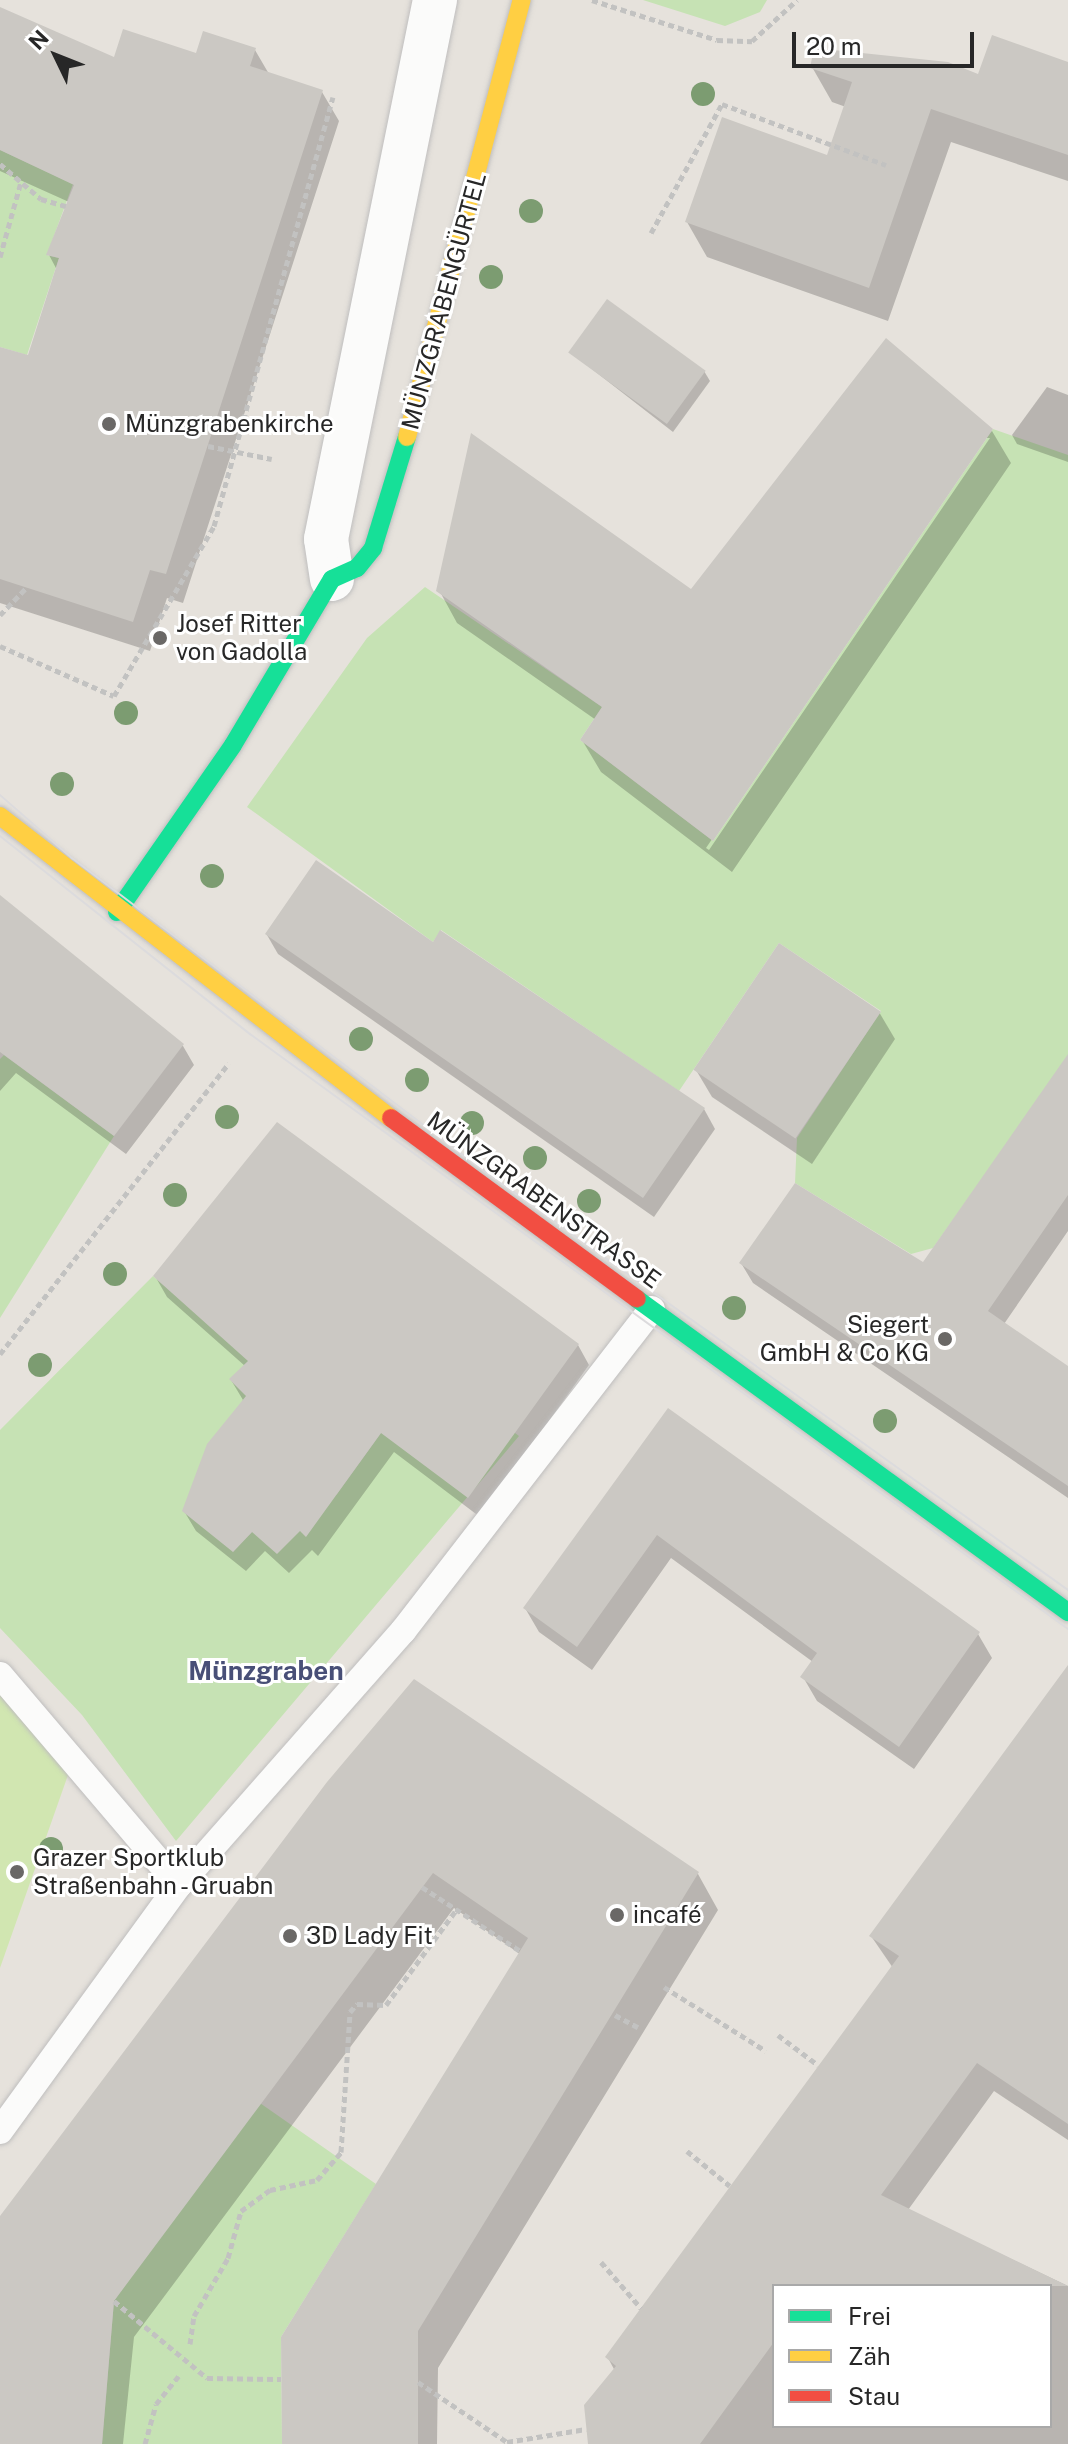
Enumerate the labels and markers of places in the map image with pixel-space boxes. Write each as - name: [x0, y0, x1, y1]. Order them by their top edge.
- place label: Münzgrabenkirche: [125, 410, 334, 438]
- marker: Münzgrabenkirche: [100, 415, 118, 433]
- place label: Josef Ritter von Gadolla: [176, 610, 307, 666]
- marker: Josef Ritter von Gadolla: [151, 629, 169, 647]
- place label: Siegert GmbH & Co KG: [760, 1311, 929, 1367]
- marker: Siegert GmbH & Co KG: [936, 1330, 954, 1348]
- place label: Grazer Sportklub Straßenbahn - Gruabn: [33, 1844, 280, 1900]
- marker: Grazer Sportklub Straßenbahn - Gruabn: [8, 1863, 26, 1881]
- place label: incafé: [633, 1901, 702, 1929]
- marker: incafé: [608, 1906, 626, 1924]
- place label: 3D Lady Fit: [306, 1922, 433, 1950]
- marker: 3D Lady Fit: [281, 1927, 299, 1945]

